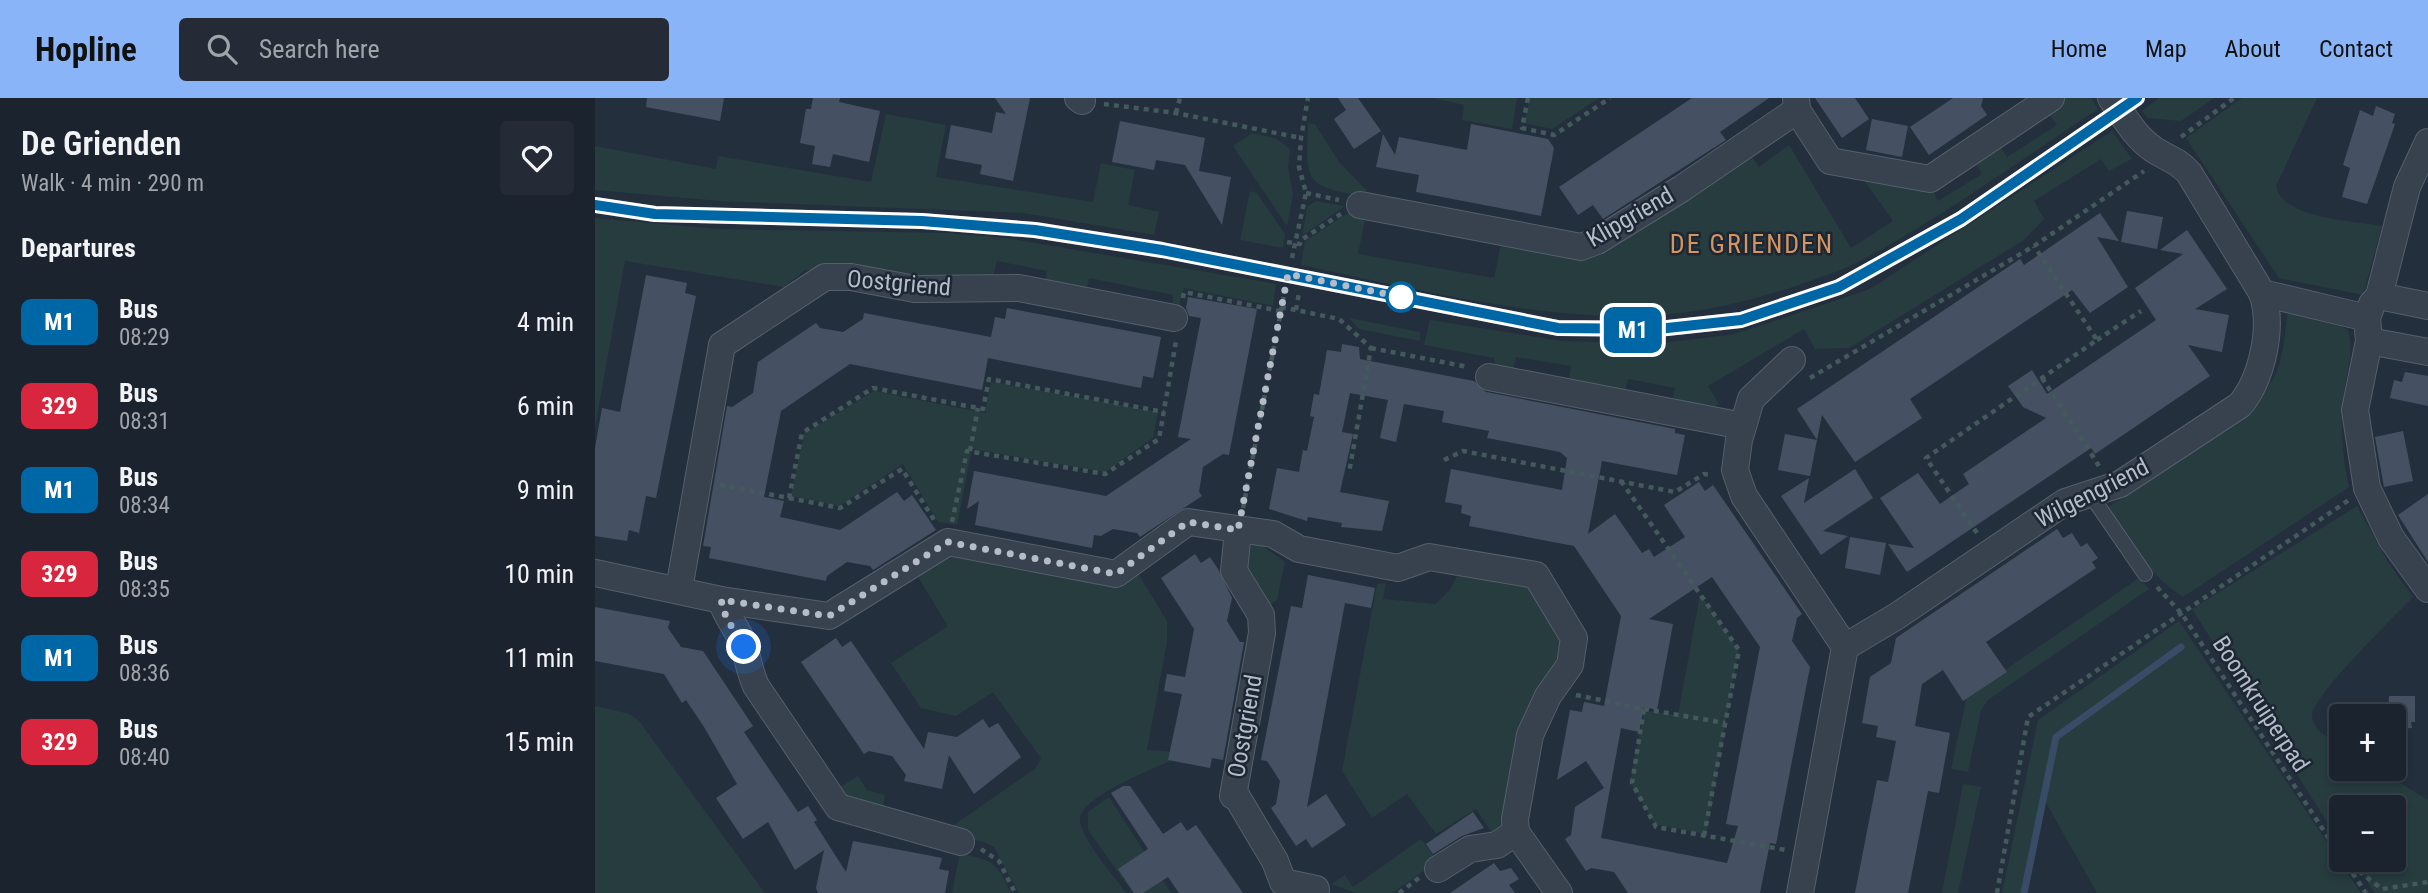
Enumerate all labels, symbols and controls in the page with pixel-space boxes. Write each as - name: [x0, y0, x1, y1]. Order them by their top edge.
- search box: [179, 18, 669, 81]
- text: Hopline: [35, 30, 137, 69]
- icon: search: [203, 30, 241, 68]
- text: Search here: [259, 34, 380, 64]
- text: Home: [2051, 35, 2107, 63]
- text: Map: [2145, 35, 2187, 63]
- text: About: [2225, 35, 2281, 63]
- text: Contact: [2319, 35, 2393, 63]
- button: heart: [500, 121, 574, 195]
- text: De Grienden: [21, 124, 181, 163]
- text: Walk · 4 min · 290 m: [21, 170, 204, 197]
- street label: Klipgriend: [1582, 181, 1678, 253]
- district label: DE GRIENDEN: [1670, 229, 1834, 259]
- text: Departures: [21, 233, 136, 263]
- street label: Oostgriend: [846, 265, 952, 301]
- unlabelled marker: [1386, 282, 1416, 312]
- text: Bus: [119, 294, 158, 324]
- text: 4 min: [517, 307, 574, 337]
- line badge: M1: [1601, 307, 1665, 353]
- text: M1: [44, 308, 75, 336]
- text: M1: [1618, 316, 1648, 344]
- text: 08:29: [119, 324, 170, 351]
- text: Bus: [119, 378, 158, 408]
- text: 6 min: [517, 391, 574, 421]
- text: 329: [41, 392, 78, 420]
- text: 08:31: [119, 408, 170, 435]
- street label: Wilgengriend: [2031, 453, 2153, 533]
- text: Bus: [119, 462, 158, 492]
- text: 9 min: [517, 475, 574, 505]
- text: M1: [44, 476, 75, 504]
- text: 08:34: [119, 492, 170, 519]
- text: Bus: [119, 546, 158, 576]
- text: 10 min: [504, 559, 574, 589]
- text: 329: [41, 560, 78, 588]
- text: 08:35: [119, 576, 170, 603]
- your location: [726, 629, 761, 664]
- text: Bus: [119, 630, 158, 660]
- street label: Boomkruiperpad: [2207, 631, 2315, 777]
- text: 11 min: [504, 643, 574, 673]
- text: M1: [44, 644, 75, 672]
- text: 08:36: [119, 660, 170, 687]
- street label: Oostgriend: [1222, 672, 1268, 780]
- map controls: [2329, 704, 2406, 872]
- button: +: [2329, 704, 2406, 781]
- text: Bus: [119, 714, 158, 744]
- text: 15 min: [504, 727, 574, 757]
- text: 329: [41, 728, 78, 756]
- text: 08:40: [119, 744, 170, 771]
- button: −: [2329, 795, 2406, 872]

